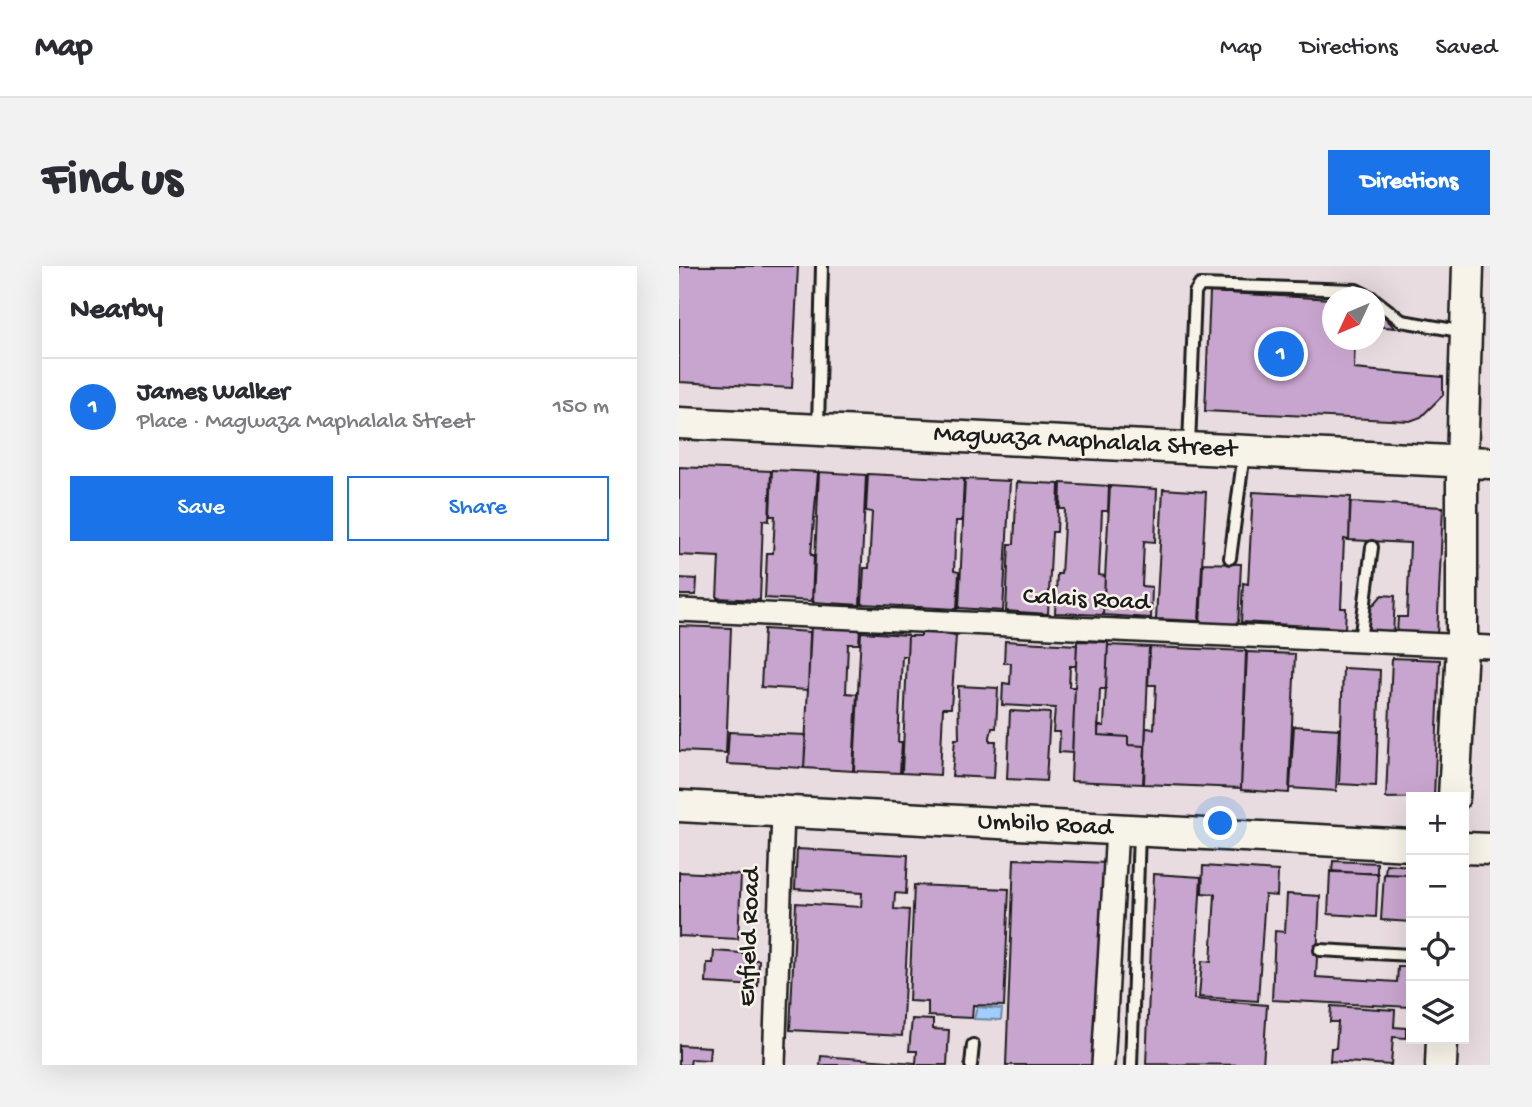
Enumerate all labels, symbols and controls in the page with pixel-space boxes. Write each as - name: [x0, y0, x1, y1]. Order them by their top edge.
- text: Map: [35, 29, 92, 67]
- text: Map: [1220, 34, 1262, 63]
- text: Directions: [1300, 34, 1398, 63]
- text: Saved: [1436, 34, 1497, 63]
- button: Directions: [1328, 150, 1490, 215]
- text: Find us: [42, 153, 182, 211]
- north arrow: [1322, 287, 1385, 350]
- text: Nearby: [70, 294, 163, 329]
- pin: 1: [1258, 328, 1304, 380]
- text: James Walker: [137, 378, 289, 409]
- text: 1: [88, 394, 98, 421]
- text: 150 m: [553, 394, 609, 421]
- text: Place · Magwaza Maphalala Street: [137, 409, 474, 436]
- street label: Magwaza Maphalala Street: [933, 420, 1240, 467]
- button: Save: [70, 476, 333, 541]
- button: Share: [347, 476, 609, 541]
- street label: Calais Road: [1022, 582, 1152, 620]
- map controls: [1406, 792, 1469, 1044]
- button: +: [1406, 792, 1469, 855]
- your location: [1203, 806, 1237, 840]
- street label: Umbilo Road: [977, 807, 1115, 845]
- button: −: [1406, 855, 1469, 918]
- street label: Enfield Road: [733, 865, 769, 1007]
- button: locate: [1406, 918, 1469, 981]
- button: layers: [1406, 981, 1469, 1044]

